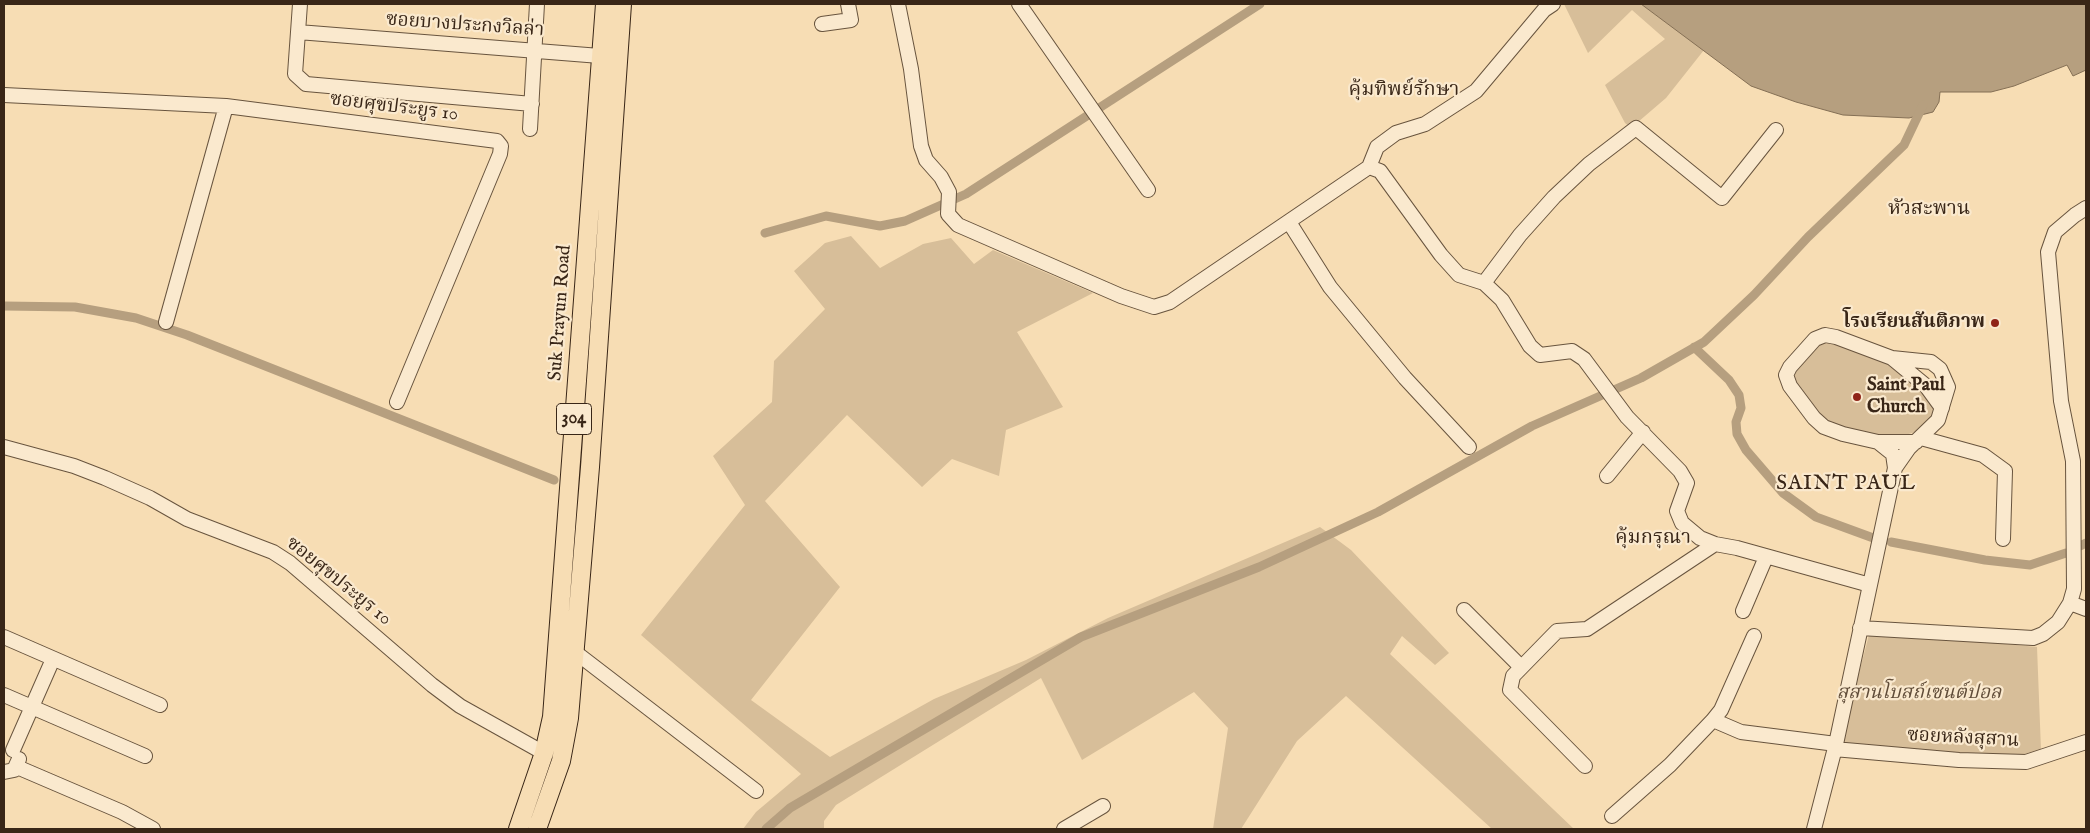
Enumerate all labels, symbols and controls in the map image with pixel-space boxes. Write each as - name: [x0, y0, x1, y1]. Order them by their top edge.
- street label: ซอยบางประกงวิลล่า: [385, 9, 545, 43]
- district label: คุ้มทิพย์รักษา: [1349, 79, 1459, 103]
- street label: ซอยศุขประยูร 10: [329, 89, 459, 127]
- district label: หัวสะพาน: [1888, 198, 1970, 222]
- street label: Suk Prayun Road: [545, 244, 577, 382]
- place label: โรงเรียนสันติภาพ: [1843, 312, 1985, 334]
- marker: โรงเรียนสันติภาพ: [1989, 317, 2001, 329]
- place label: Saint Paul Church: [1867, 375, 1945, 419]
- marker: Saint Paul Church: [1851, 391, 1863, 403]
- road number: 304: [556, 404, 592, 434]
- district label: SAINT PAUL: [1775, 472, 1917, 498]
- district label: คุ้มกรุณา: [1615, 527, 1691, 551]
- street label: ซอยศุขประยูร 10: [281, 533, 395, 631]
- park label: สุสานโบสถ์เซนต์ปอล: [1837, 683, 2001, 705]
- street label: ซอยหลังสุสาน: [1907, 725, 2019, 753]

